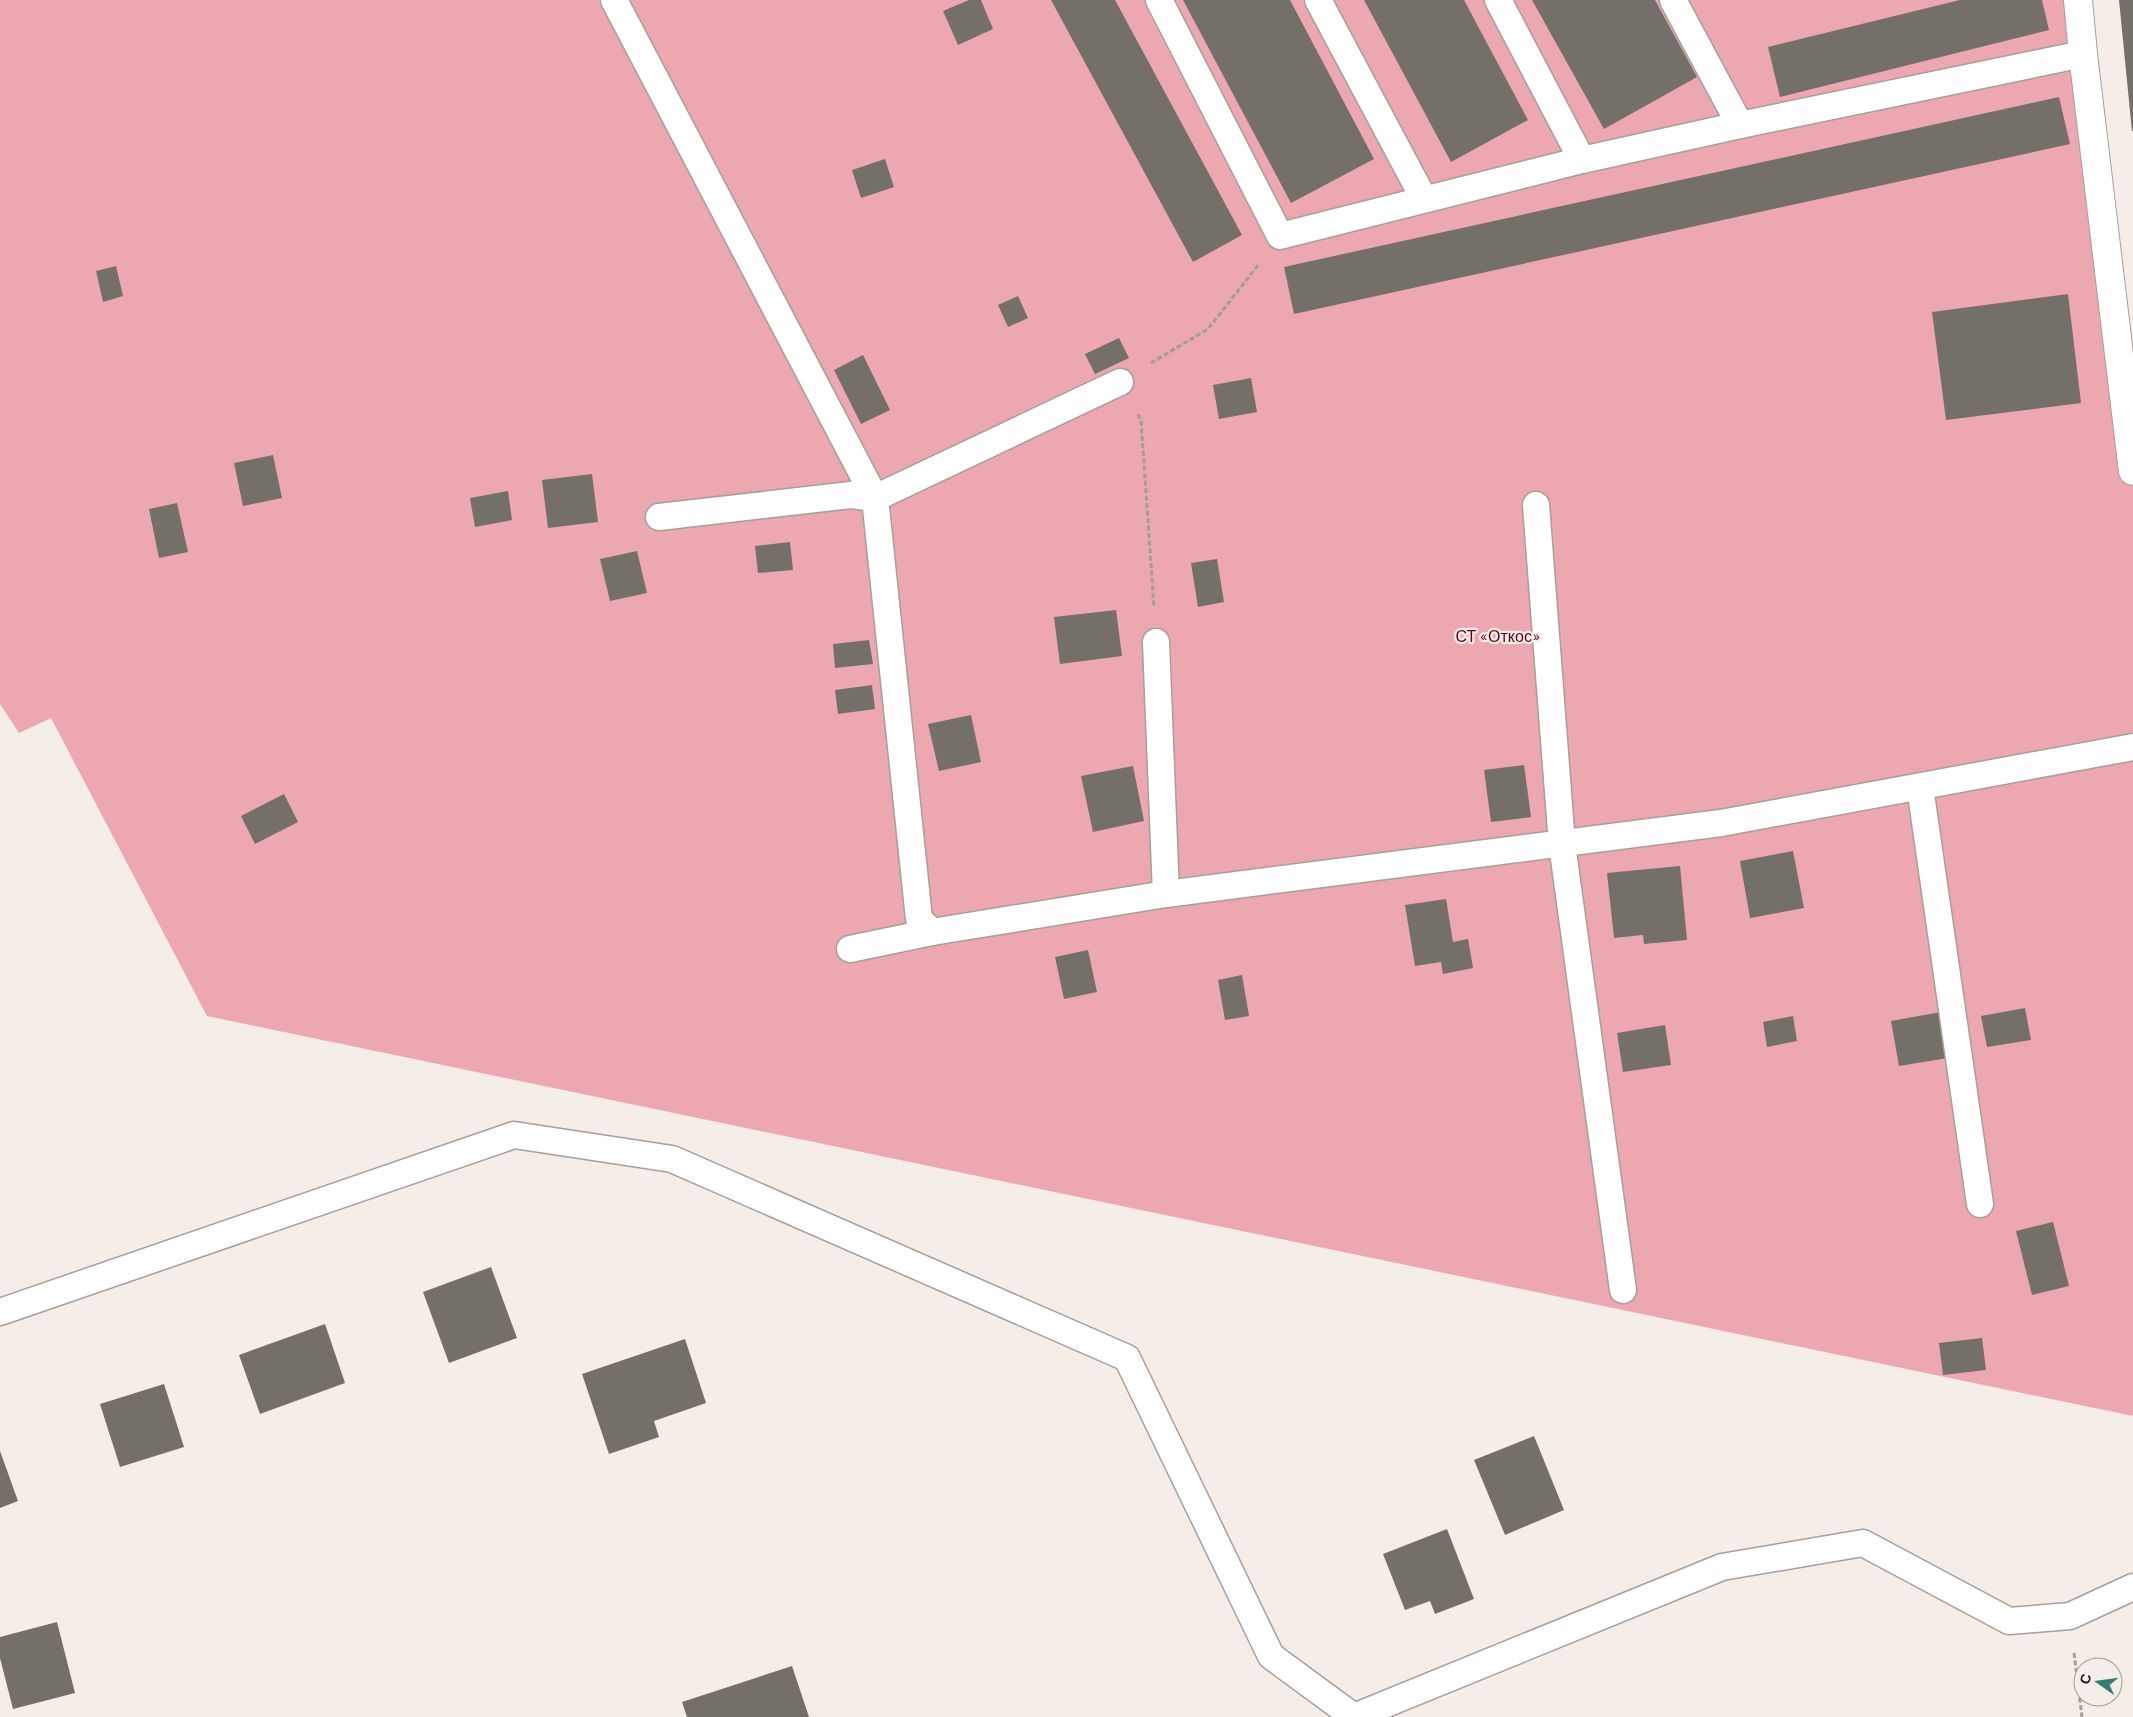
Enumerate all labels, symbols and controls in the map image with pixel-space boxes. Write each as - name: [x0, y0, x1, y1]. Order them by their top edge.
- park label: СТ «Откос»: [1455, 626, 1541, 645]
- north arrow: [2073, 1657, 2123, 1707]
- text: С: [2075, 1672, 2094, 1686]

